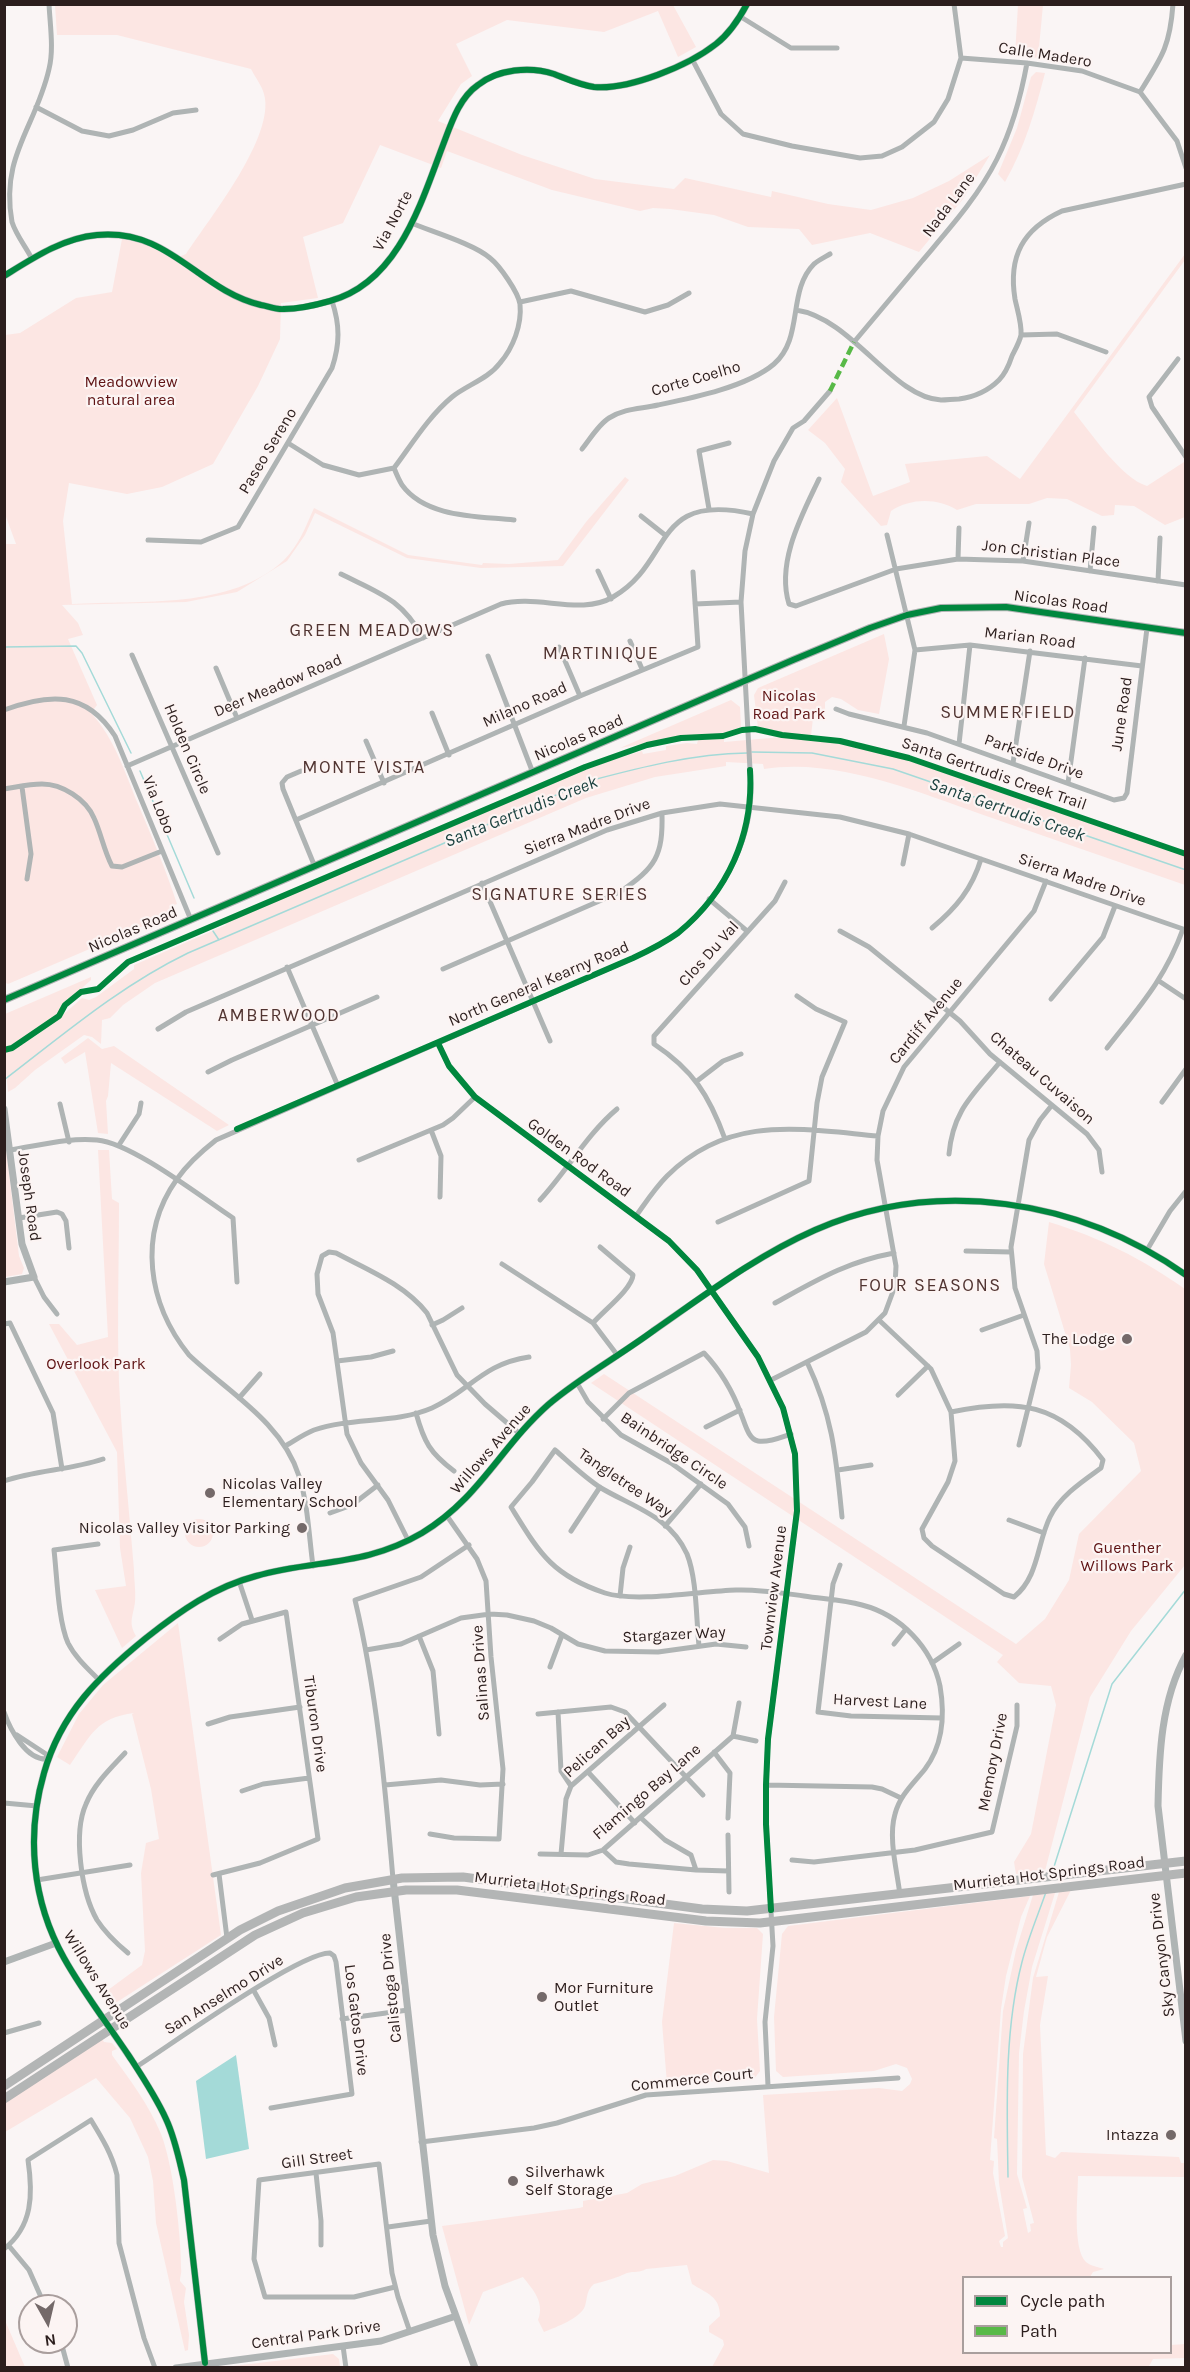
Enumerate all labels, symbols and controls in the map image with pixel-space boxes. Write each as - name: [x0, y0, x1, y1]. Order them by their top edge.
- street label: Calle Madero: [997, 38, 1093, 72]
- street label: Nada Lane: [918, 169, 980, 241]
- street label: Via Norte: [369, 187, 417, 255]
- street label: Corte Coelho: [649, 357, 743, 401]
- park label: Meadowview natural area: [84, 372, 178, 410]
- street label: Paseo Sereno: [235, 404, 301, 498]
- street label: Jon Christian Place: [981, 536, 1121, 572]
- street label: Nicolas Road: [1013, 586, 1109, 618]
- district label: GREEN MEADOWS: [289, 620, 455, 642]
- street label: Marian Road: [983, 623, 1077, 653]
- district label: MARTINIQUE: [543, 643, 659, 665]
- street label: Deer Meadow Road: [211, 650, 345, 722]
- street label: June Road: [1107, 676, 1137, 752]
- street label: Milano Road: [480, 678, 570, 732]
- park label: Nicolas Road Park: [752, 686, 826, 724]
- street label: Holden Circle: [159, 701, 215, 797]
- district label: SUMMERFIELD: [940, 702, 1076, 724]
- street label: Nicolas Road: [532, 711, 626, 765]
- street label: Parkside Drive: [982, 730, 1086, 784]
- street label: Santa Gertrudis Creek Trail: [899, 733, 1089, 815]
- district label: MONTE VISTA: [302, 757, 426, 779]
- water label: Santa Gertrudis Creek: [441, 771, 601, 853]
- street label: Via Lobo: [138, 773, 178, 837]
- water label: Santa Gertrudis Creek: [926, 773, 1088, 847]
- street label: Sierra Madre Drive: [521, 794, 653, 860]
- street label: Sierra Madre Drive: [1016, 849, 1148, 911]
- district label: SIGNATURE SERIES: [471, 884, 649, 906]
- street label: Nicolas Road: [86, 903, 180, 957]
- street label: Clos Du Val: [675, 917, 743, 991]
- street label: North General Kearny Road: [446, 937, 632, 1031]
- street label: Cardiff Avenue: [885, 974, 967, 1068]
- district label: AMBERWOOD: [218, 1005, 340, 1027]
- street label: Chateau Cuvaison: [986, 1027, 1098, 1129]
- street label: Golden Rod Road: [523, 1114, 635, 1202]
- street label: Joseph Road: [13, 1149, 45, 1243]
- district label: FOUR SEASONS: [858, 1275, 1002, 1297]
- place label: The Lodge: [1042, 1329, 1115, 1349]
- marker: The Lodge: [1120, 1332, 1134, 1346]
- park label: Overlook Park: [46, 1354, 146, 1374]
- street label: Willows Avenue: [447, 1400, 535, 1498]
- street label: Bainbridge Circle: [617, 1408, 731, 1494]
- street label: Tangletree Way: [574, 1445, 676, 1521]
- place label: Nicolas Valley Elementary School: [222, 1474, 358, 1512]
- marker: Nicolas Valley Elementary School: [203, 1486, 217, 1500]
- place label: Nicolas Valley Visitor Parking: [79, 1518, 290, 1538]
- marker: Nicolas Valley Visitor Parking: [295, 1521, 309, 1535]
- street label: Townview Avenue: [757, 1524, 791, 1652]
- park label: Guenther Willows Park: [1080, 1538, 1174, 1576]
- street label: Stargazer Way: [622, 1623, 726, 1647]
- street label: Salinas Drive: [468, 1625, 494, 1721]
- street label: Tiburon Drive: [299, 1674, 331, 1774]
- street label: Harvest Lane: [833, 1690, 927, 1714]
- street label: Memory Drive: [974, 1711, 1012, 1813]
- street label: Pelican Bay: [560, 1712, 634, 1782]
- street label: Flamingo Bay Lane: [589, 1740, 705, 1844]
- street label: Murrieta Hot Springs Road: [952, 1853, 1146, 1895]
- street label: Murrieta Hot Springs Road: [473, 1868, 667, 1910]
- street label: Sky Canyon Drive: [1145, 1892, 1179, 2018]
- street label: Willows Avenue: [59, 1927, 135, 2033]
- street label: Calistoga Drive: [376, 1932, 406, 2044]
- street label: San Anselmo Drive: [161, 1951, 287, 2039]
- street label: Los Gatos Drive: [340, 1963, 372, 2077]
- place label: Mor Furniture Outlet: [554, 1978, 653, 2016]
- marker: Mor Furniture Outlet: [535, 1990, 549, 2004]
- street label: Commerce Court: [630, 2064, 754, 2096]
- place label: Intazza: [1106, 2125, 1159, 2145]
- marker: Intazza: [1164, 2128, 1178, 2142]
- street label: Gill Street: [280, 2145, 354, 2173]
- place label: Silverhawk Self Storage: [525, 2162, 613, 2200]
- marker: Silverhawk Self Storage: [506, 2174, 520, 2188]
- legend: [962, 2276, 1172, 2354]
- text: Cycle path: [1020, 2290, 1105, 2312]
- north arrow: [18, 2294, 78, 2354]
- street label: Central Park Drive: [250, 2316, 382, 2354]
- text: Path: [1020, 2320, 1058, 2342]
- text: N: [43, 2330, 57, 2351]

